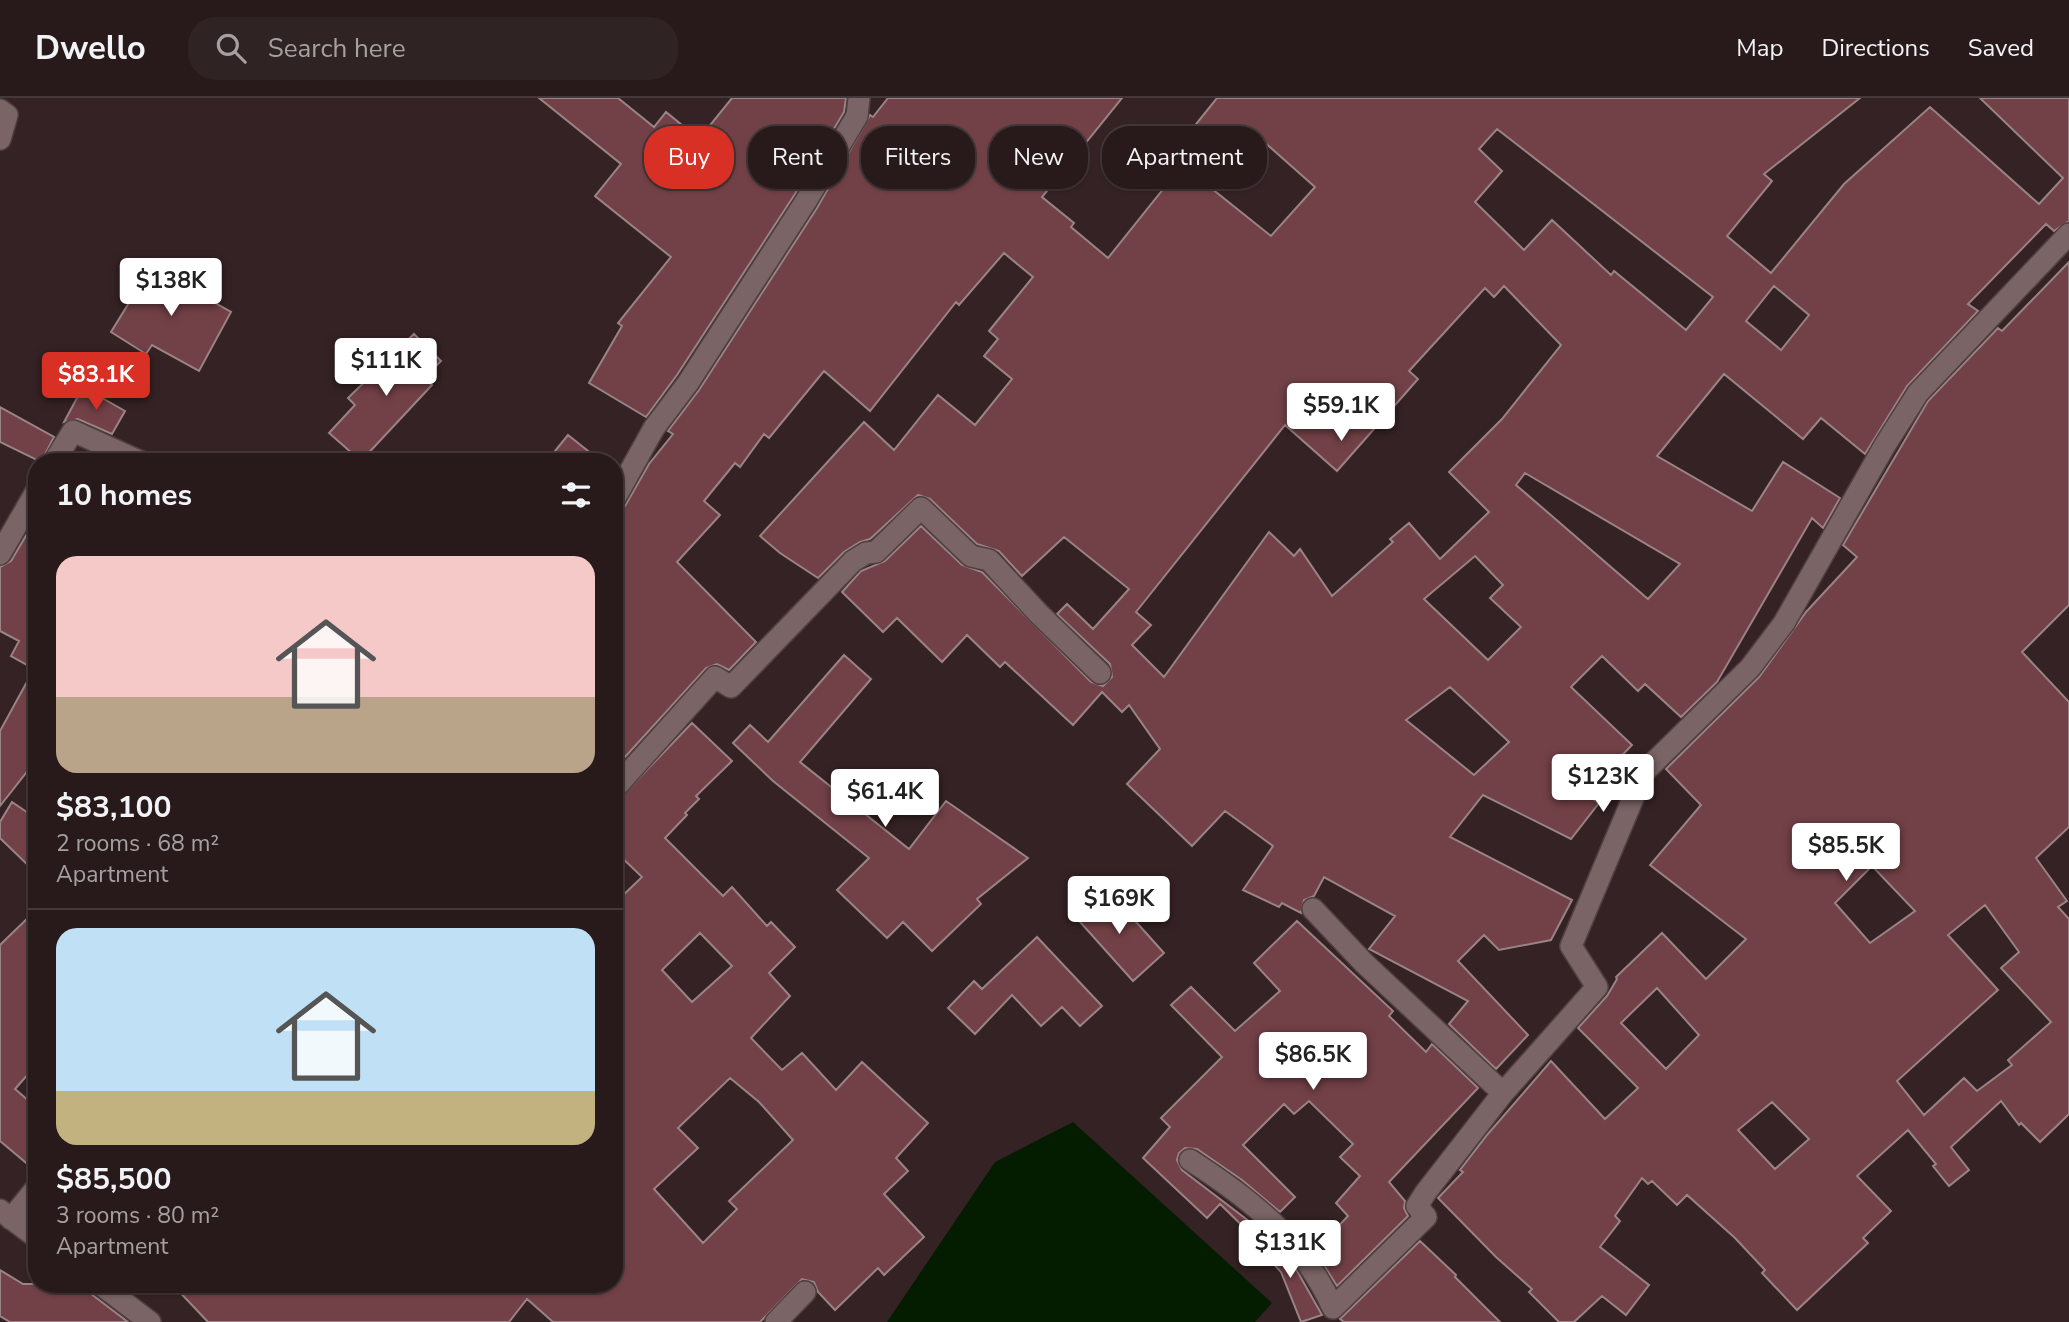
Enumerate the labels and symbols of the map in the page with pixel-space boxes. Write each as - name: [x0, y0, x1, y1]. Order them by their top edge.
- pin: $138K: [122, 258, 220, 318]
- pin: $111K: [337, 338, 435, 398]
- pin: $83.1K: [39, 352, 153, 412]
- pin: $59.1K: [1284, 384, 1398, 443]
- pin: $123K: [1554, 754, 1652, 814]
- pin: $61.4K: [828, 770, 942, 829]
- pin: $85.5K: [1789, 824, 1903, 883]
- pin: $169K: [1070, 876, 1168, 936]
- pin: $86.5K: [1256, 1032, 1370, 1092]
- pin: $131K: [1241, 1220, 1339, 1280]

